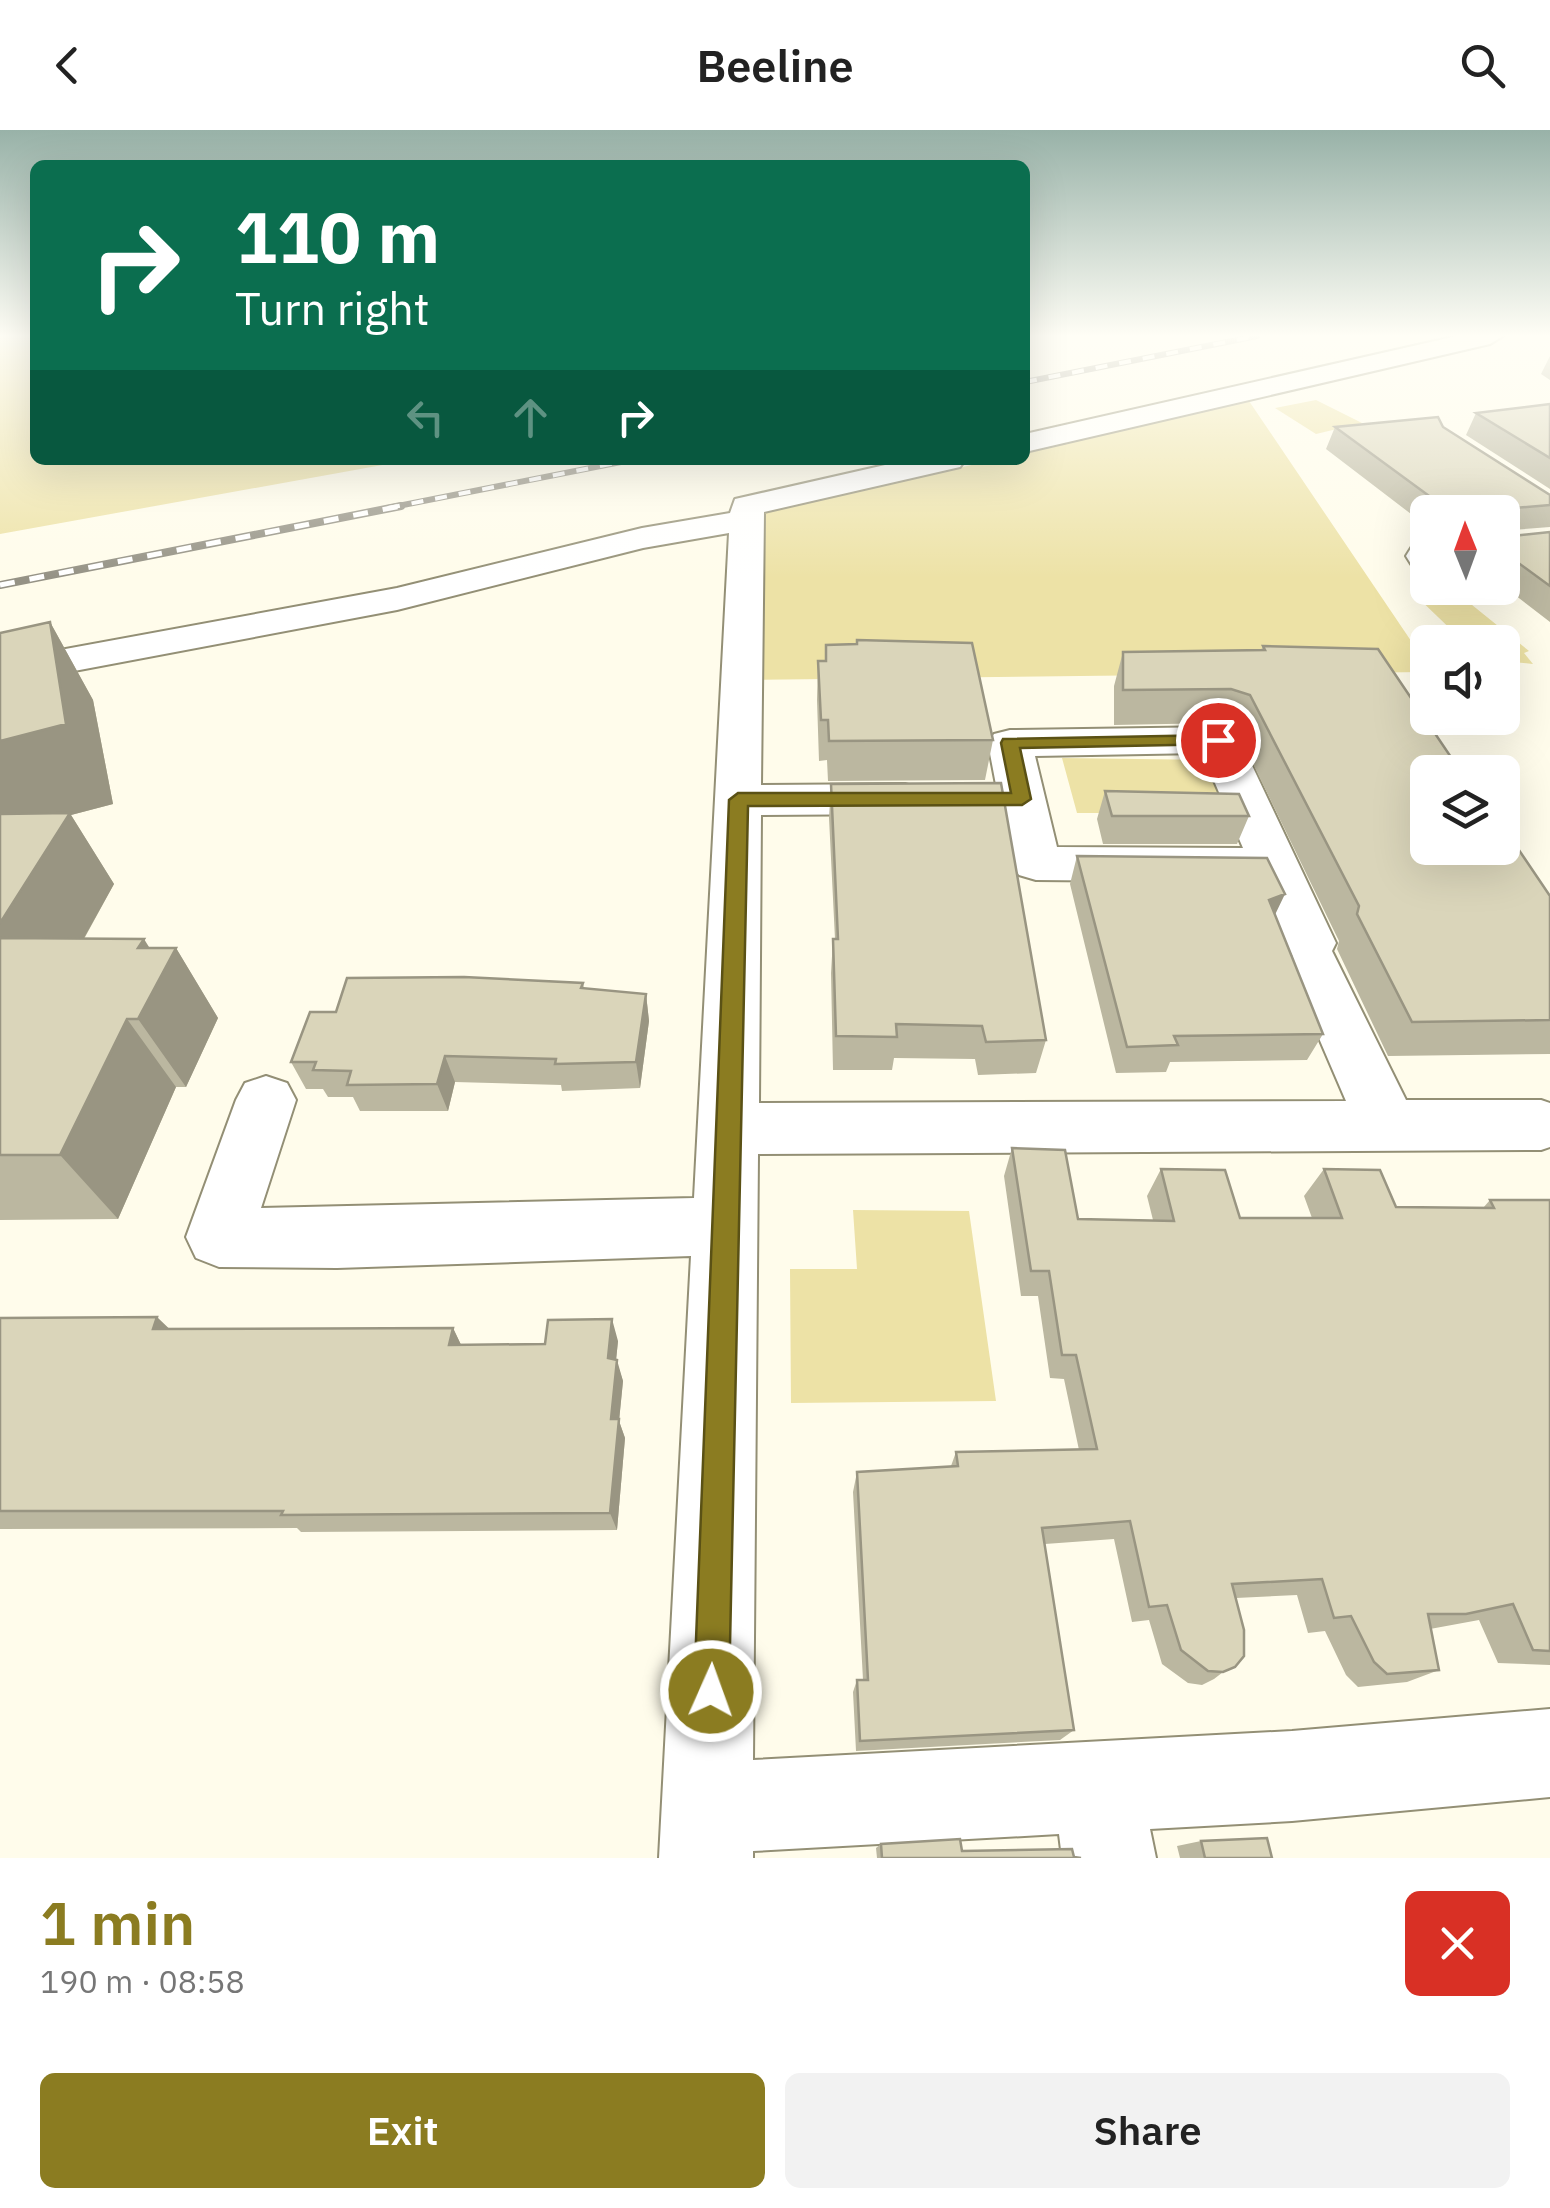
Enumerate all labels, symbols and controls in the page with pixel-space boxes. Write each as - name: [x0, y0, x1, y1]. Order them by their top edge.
- text: Beeline: [696, 36, 854, 94]
- icon: back: [40, 38, 95, 93]
- icon: search: [1455, 38, 1510, 93]
- text: 110 m: [235, 191, 440, 282]
- icon: right: [70, 200, 200, 330]
- text: Turn right: [235, 279, 430, 337]
- icon: left: [398, 390, 453, 445]
- icon: ahead: [503, 390, 558, 445]
- icon: right: [608, 390, 663, 445]
- north arrow: [1410, 495, 1520, 605]
- map controls: [1410, 495, 1520, 865]
- button: sound: [1410, 625, 1520, 735]
- pin: [1176, 698, 1261, 783]
- icon: arrive: [1191, 713, 1246, 768]
- button: layers: [1410, 755, 1520, 865]
- position arrow: [659, 1639, 763, 1743]
- text: 1 min: [40, 1883, 195, 1962]
- button: close: [1405, 1891, 1510, 1996]
- text: 190 m · 08:58: [40, 1960, 245, 2002]
- button: Exit: [40, 2073, 765, 2188]
- button: Share: [785, 2073, 1510, 2188]

